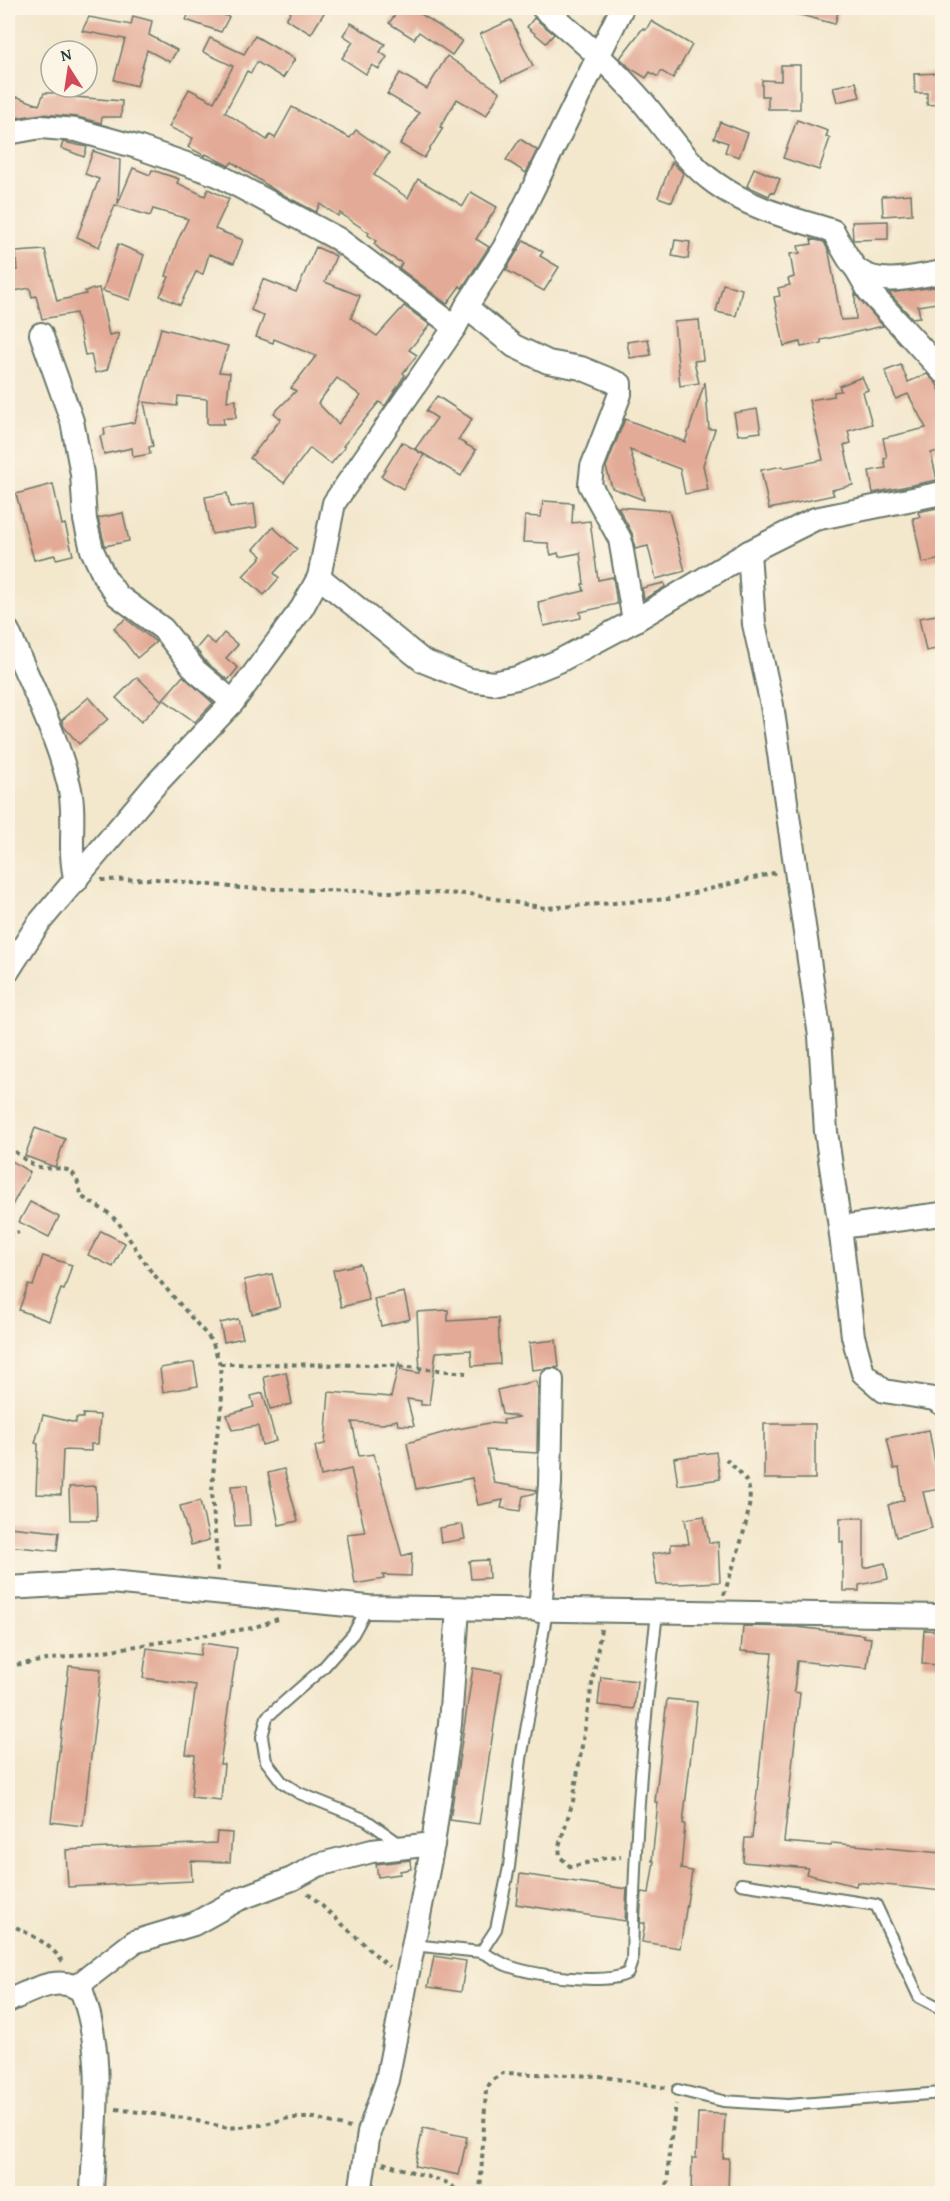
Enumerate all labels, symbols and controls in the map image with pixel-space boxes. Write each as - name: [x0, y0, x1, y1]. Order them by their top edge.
- north arrow: [39, 39, 99, 99]
- text: N: [58, 41, 74, 67]

